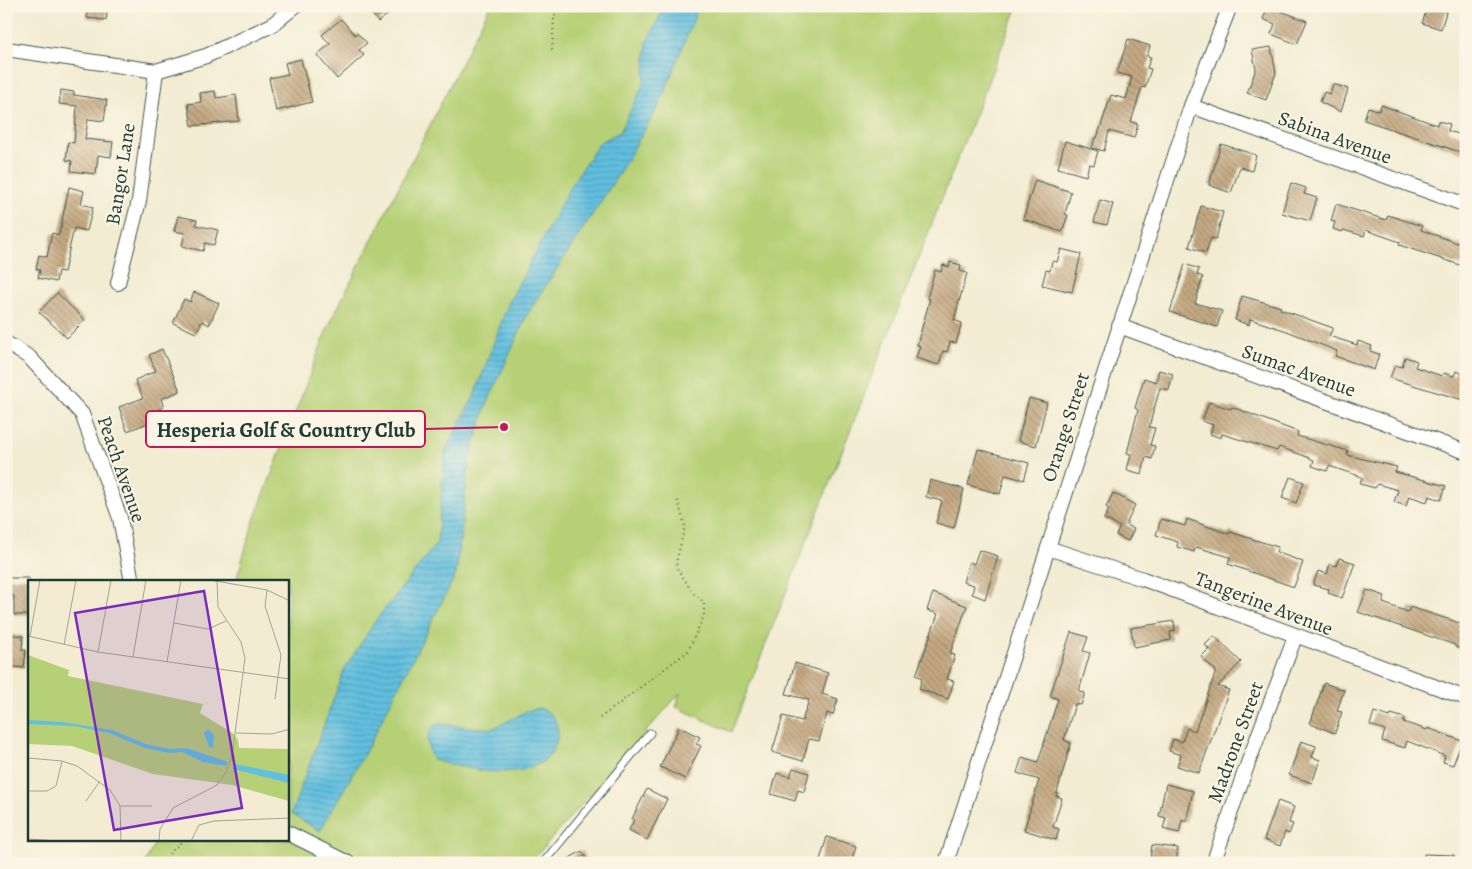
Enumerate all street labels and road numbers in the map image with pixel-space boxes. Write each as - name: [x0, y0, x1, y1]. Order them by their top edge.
- street label: Sabina Avenue: [1274, 104, 1395, 171]
- street label: Bangor Lane: [99, 121, 142, 227]
- street label: Sumac Avenue: [1238, 337, 1360, 404]
- street label: Orange Street: [1035, 369, 1096, 485]
- street label: Peach Avenue: [91, 412, 152, 526]
- street label: Tangerine Avenue: [1191, 565, 1337, 642]
- street label: Madrone Street: [1201, 677, 1270, 807]

